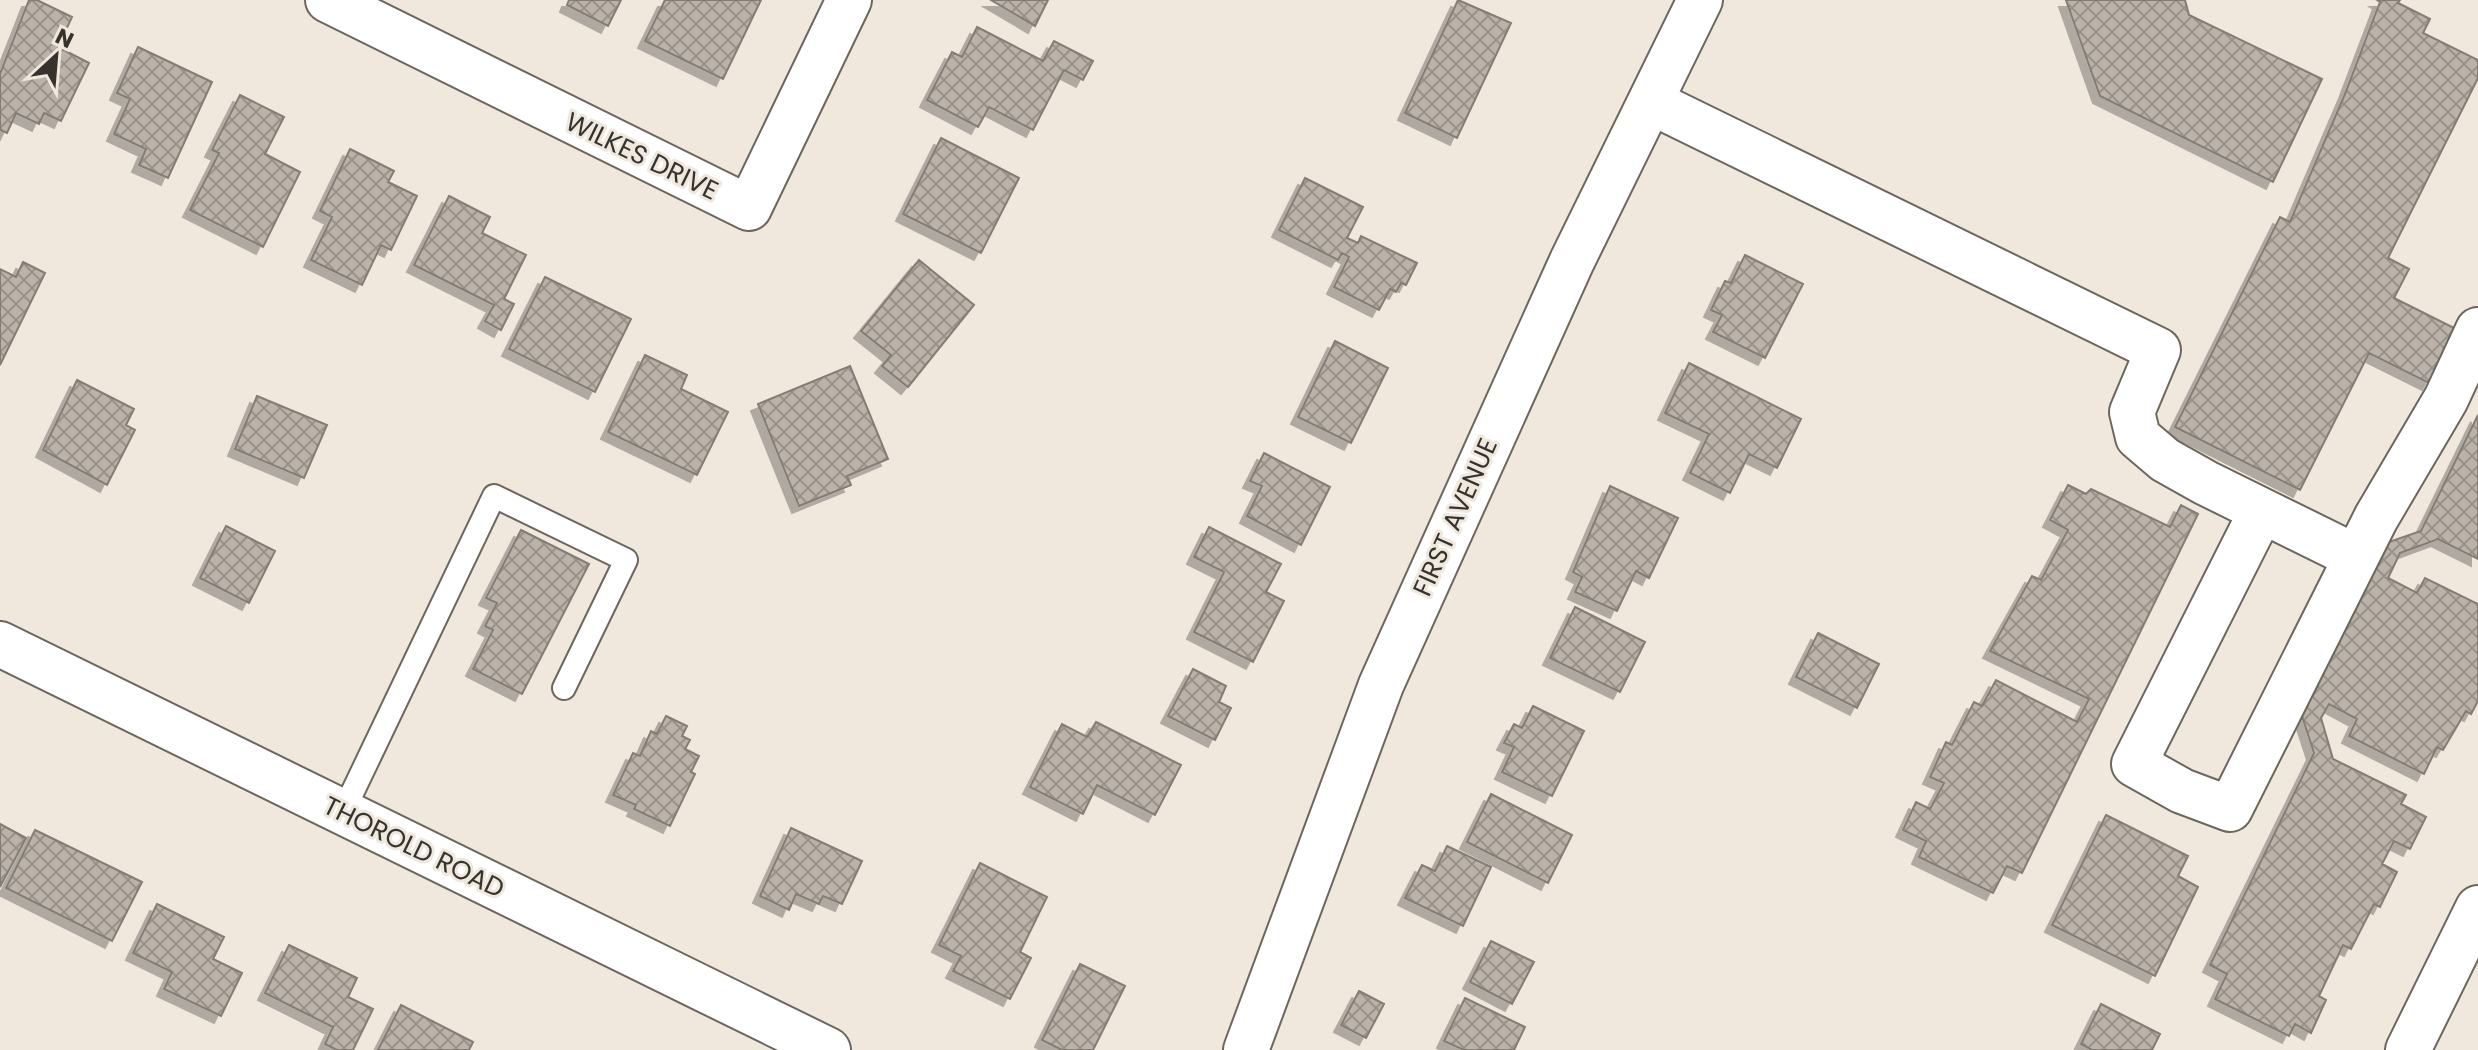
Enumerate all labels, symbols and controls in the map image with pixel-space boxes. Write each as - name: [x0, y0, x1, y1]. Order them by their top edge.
- north arrow: [16, 16, 96, 96]
- text: N: [50, 21, 79, 56]
- street label: WILKES DRIVE: [560, 104, 724, 208]
- street label: FIRST AVENUE: [1404, 432, 1506, 602]
- street label: THOROLD ROAD: [317, 788, 511, 906]

